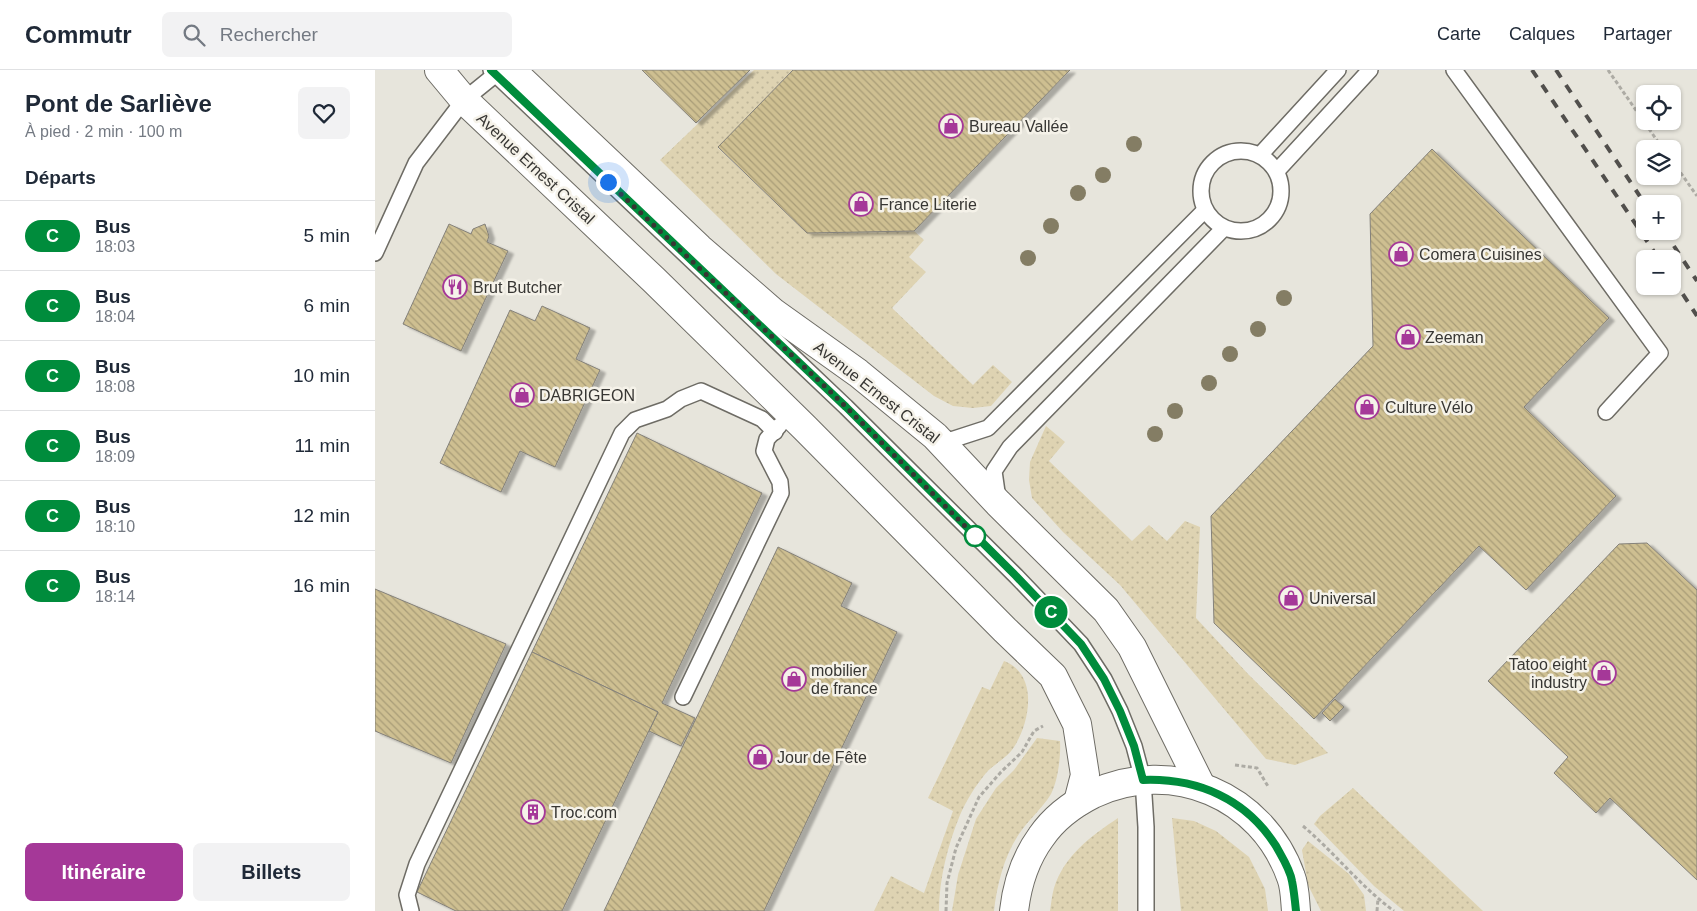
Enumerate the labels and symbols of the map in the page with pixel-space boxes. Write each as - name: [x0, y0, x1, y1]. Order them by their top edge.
- street label: Avenue Ernest Cristal: [473, 109, 598, 227]
- shop icon: Bureau Vallée: [938, 113, 964, 139]
- place label: Bureau Vallée: [969, 118, 1068, 135]
- your location: [596, 170, 621, 195]
- shop icon: France Literie: [848, 191, 874, 217]
- place label: France Literie: [879, 196, 977, 213]
- shop icon: Comera Cuisines: [1388, 241, 1414, 267]
- place label: Comera Cuisines: [1419, 246, 1542, 263]
- restaurant icon: Brut Butcher: [442, 274, 468, 300]
- place label: Brut Butcher: [473, 279, 563, 296]
- shop icon: Zeeman: [1395, 324, 1421, 350]
- place label: Zeeman: [1425, 329, 1484, 346]
- street label: Avenue Ernest Cristal: [811, 338, 943, 447]
- shop icon: DABRIGEON: [509, 382, 535, 408]
- place label: DABRIGEON: [539, 387, 635, 404]
- shop icon: Culture Vélo: [1354, 394, 1380, 420]
- place label: Culture Vélo: [1385, 399, 1473, 416]
- unlabelled marker: [964, 525, 986, 547]
- shop icon: Universal: [1278, 585, 1304, 611]
- place label: Universal: [1309, 590, 1376, 607]
- line badge: C: [1035, 596, 1067, 628]
- place label: Tatoo eight industry: [1509, 656, 1588, 691]
- shop icon: Tatoo eight industry: [1591, 660, 1617, 686]
- place label: mobilier de france: [811, 662, 878, 697]
- shop icon: mobilier de france: [781, 666, 807, 692]
- shop icon: Jour de Fête: [747, 744, 773, 770]
- place label: Jour de Fête: [777, 749, 867, 766]
- building icon: Troc.com: [520, 799, 546, 825]
- place label: Troc.com: [551, 804, 617, 821]

